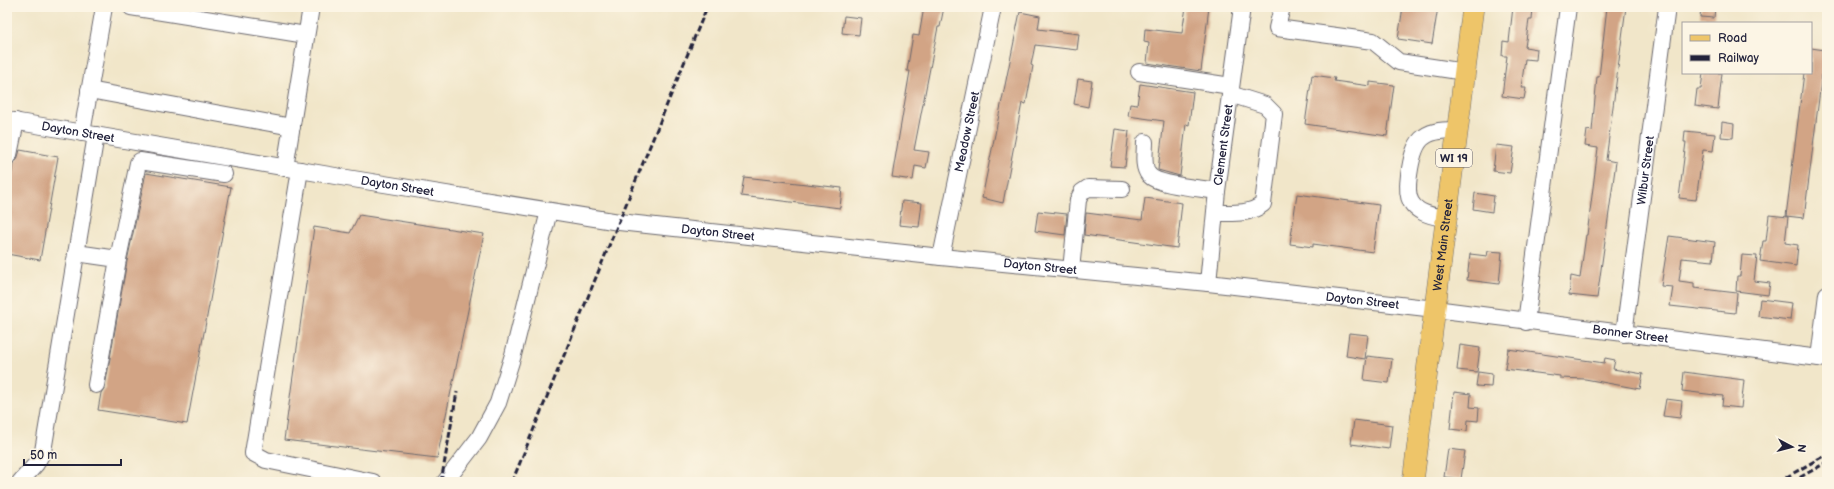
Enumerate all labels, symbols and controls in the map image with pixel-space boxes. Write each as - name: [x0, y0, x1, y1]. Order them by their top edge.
- legend: [1682, 22, 1812, 74]
- text: Road: [1718, 31, 1747, 46]
- text: Railway: [1718, 51, 1760, 66]
- street label: Meadow Street: [952, 90, 983, 173]
- street label: Clement Street: [1211, 103, 1237, 186]
- street label: Dayton Street: [40, 119, 116, 146]
- street label: Wilbur Street: [1634, 135, 1658, 206]
- road number: WI 19: [1436, 149, 1472, 167]
- street label: Dayton Street: [360, 173, 435, 200]
- street label: West Main Street: [1430, 198, 1457, 292]
- street label: Dayton Street: [680, 222, 756, 245]
- street label: Dayton Street: [1003, 256, 1078, 278]
- street label: Dayton Street: [1325, 290, 1400, 313]
- street label: Bonner Street: [1592, 322, 1669, 347]
- north arrow: [1772, 427, 1812, 467]
- scale bar: [24, 441, 121, 467]
- text: N: [1794, 443, 1808, 453]
- text: 50 m: [30, 448, 57, 463]

